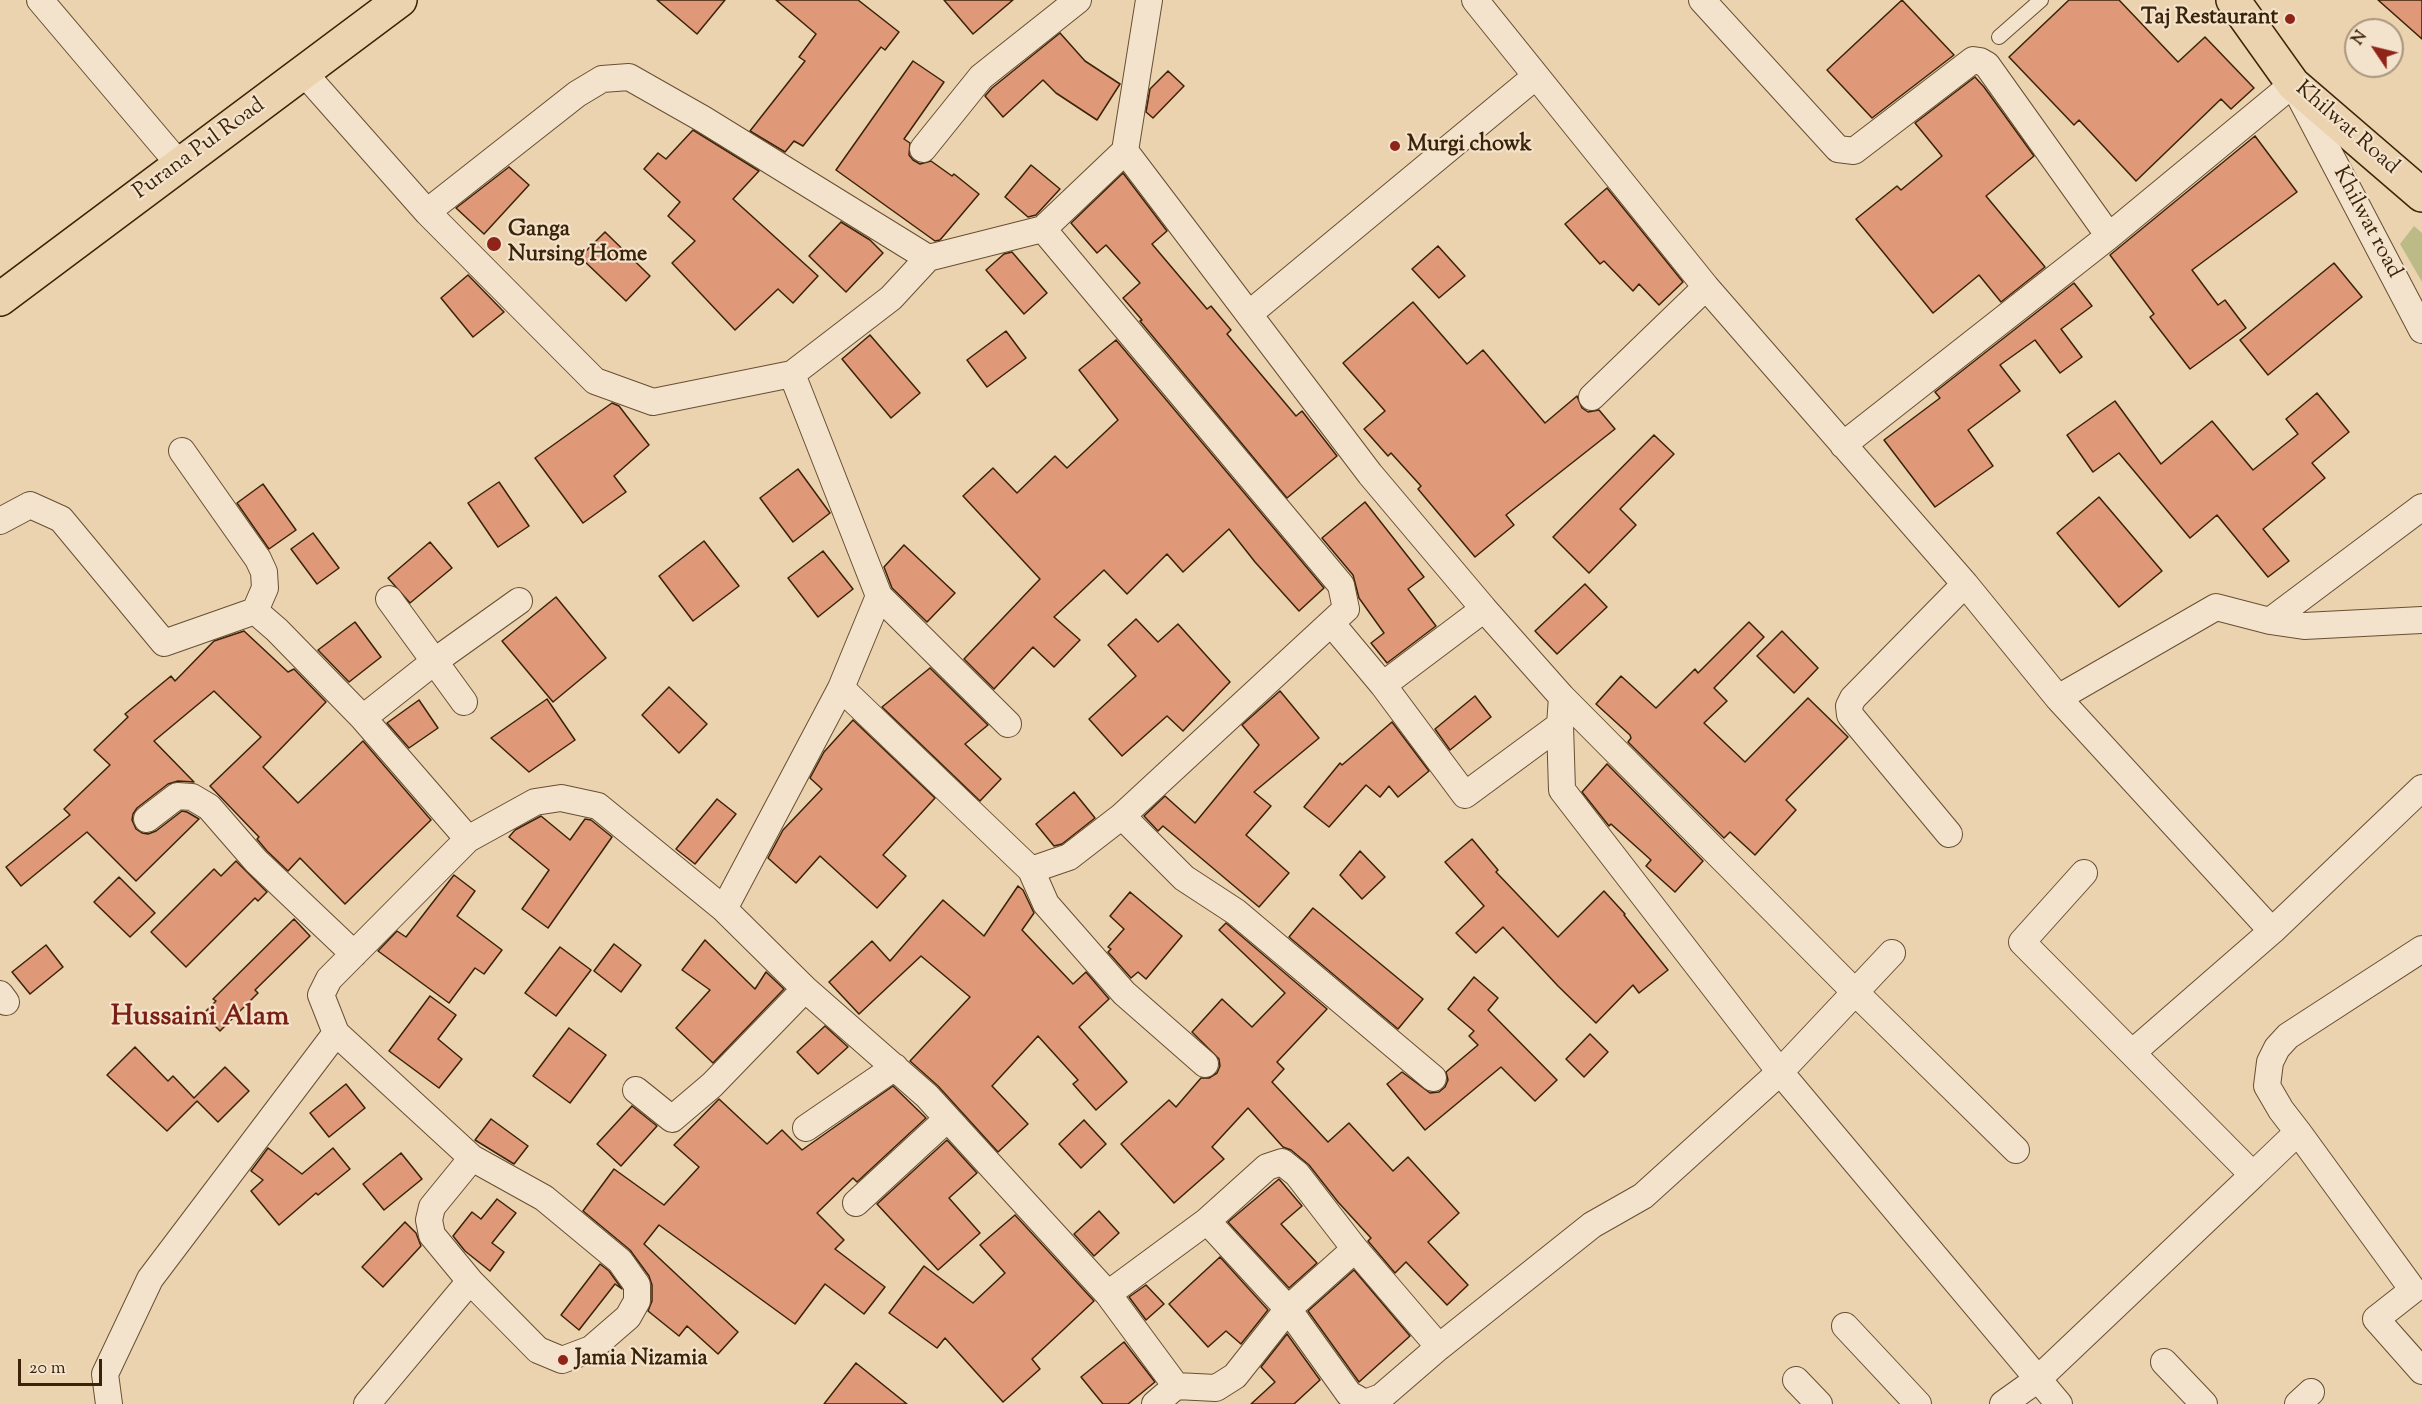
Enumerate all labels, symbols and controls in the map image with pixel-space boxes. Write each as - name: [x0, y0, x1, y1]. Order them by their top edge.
- place label: Taj Restaurant: [2141, 6, 2278, 32]
- marker: Taj Restaurant: [2283, 12, 2297, 26]
- north arrow: [2344, 18, 2404, 78]
- text: N: [2347, 27, 2374, 50]
- street label: Khilwat Road: [2289, 77, 2403, 181]
- street label: Purana Pul Road: [129, 93, 271, 207]
- place label: Murgi chowk: [1407, 133, 1532, 159]
- marker: Murgi chowk: [1388, 139, 1402, 153]
- street label: Khilwat road: [2326, 163, 2406, 283]
- place label: Ganga Nursing Home: [508, 218, 647, 270]
- marker: Ganga Nursing Home: [485, 235, 503, 253]
- district label: Hussaini Alam: [111, 1002, 289, 1036]
- scale bar: [21, 1347, 105, 1385]
- place label: Jamia Nizamia: [575, 1347, 708, 1373]
- marker: Jamia Nizamia: [556, 1353, 570, 1367]
- text: 20 m: [29, 1356, 66, 1382]

